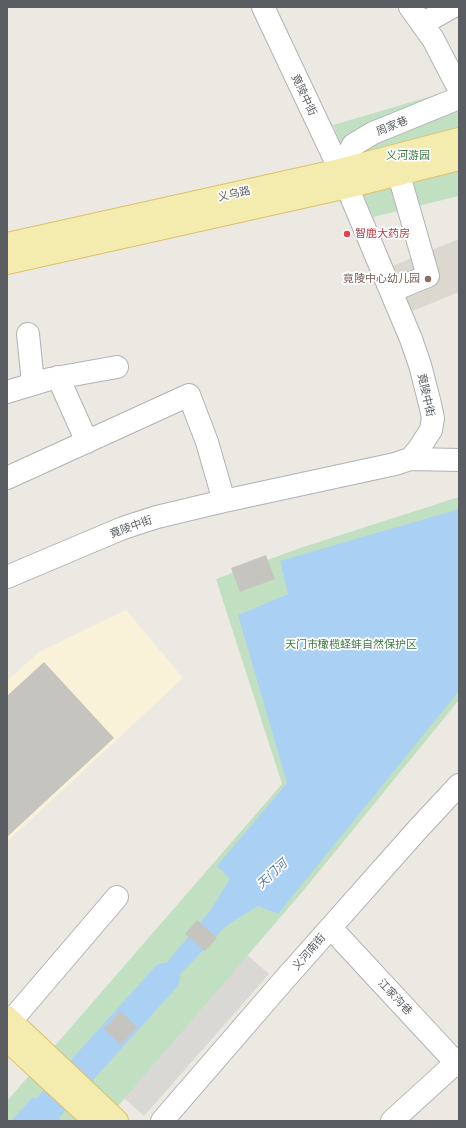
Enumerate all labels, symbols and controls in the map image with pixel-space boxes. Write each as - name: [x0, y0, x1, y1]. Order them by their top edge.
- street label: 竟陵中街: [289, 72, 319, 118]
- street label: 周家巷: [374, 114, 410, 138]
- park label: 义河游园: [386, 149, 430, 163]
- street label: 义乌路: [216, 184, 252, 204]
- place label: 智鹿大药房: [355, 227, 410, 241]
- marker: 智鹿大药房: [342, 229, 352, 239]
- place label: 竟陵中心幼儿园: [343, 272, 420, 286]
- marker: 竟陵中心幼儿园: [423, 274, 433, 284]
- street label: 竟陵中街: [415, 372, 437, 418]
- street label: 竟陵中街: [108, 513, 154, 541]
- park label: 天门市橄榄蛏蚌自然保护区: [285, 638, 417, 652]
- water label: 天门河: [254, 856, 290, 892]
- street label: 义河南街: [290, 931, 328, 973]
- street label: 江家沟巷: [375, 976, 415, 1018]

